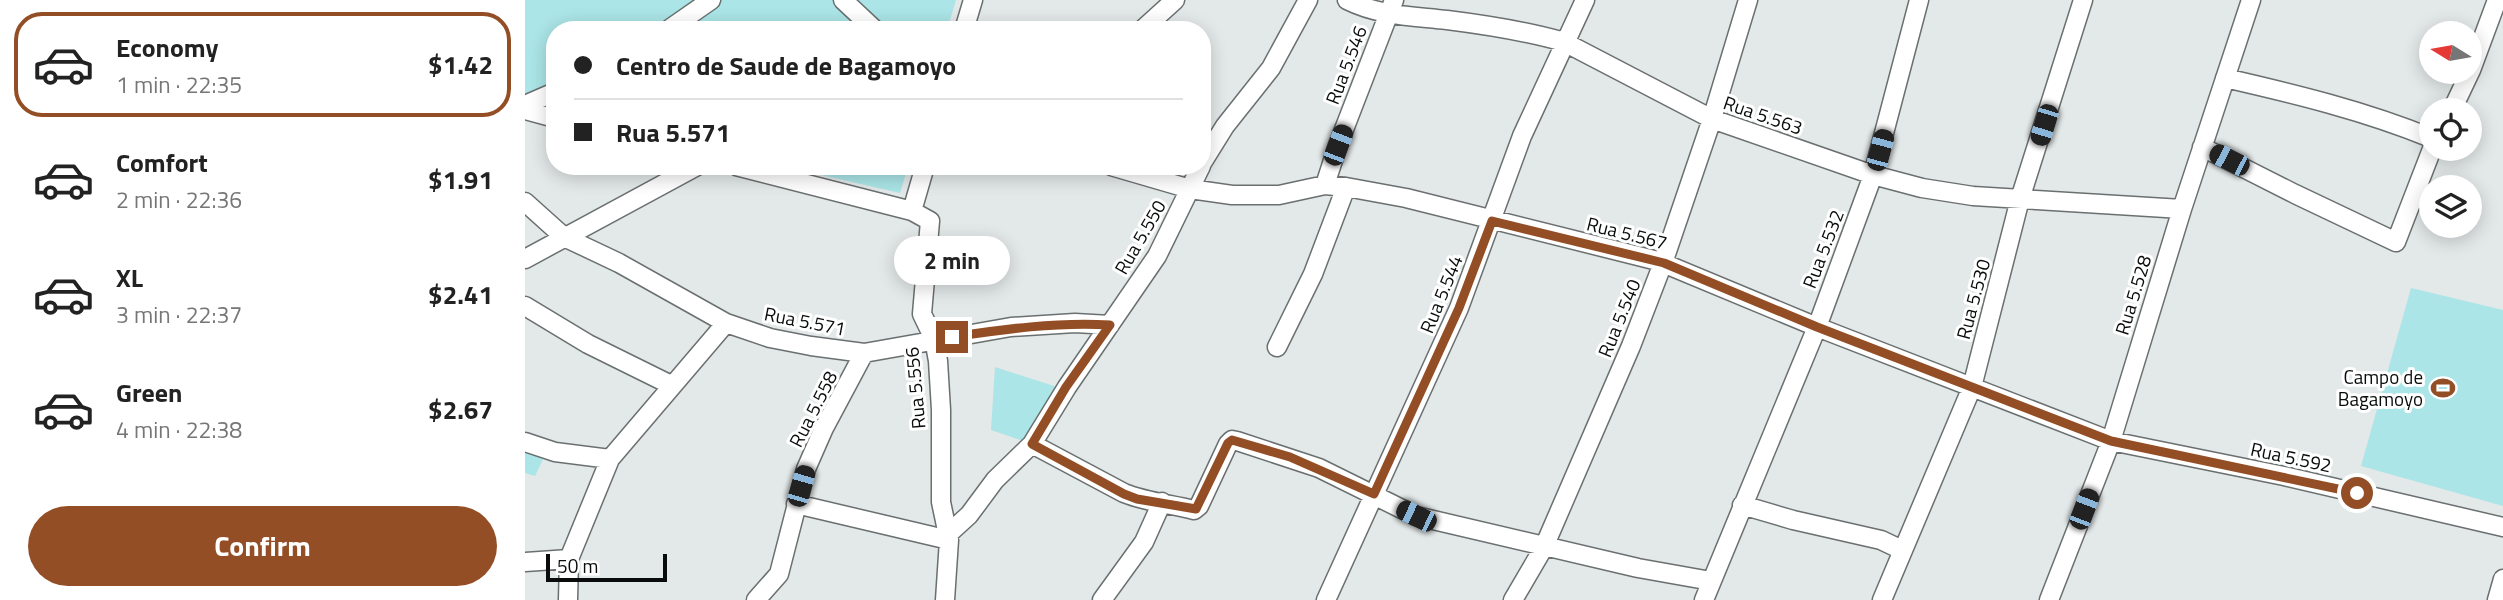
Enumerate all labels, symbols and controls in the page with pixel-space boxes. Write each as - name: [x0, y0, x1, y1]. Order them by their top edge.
- street label: Rua 5.546: [1317, 21, 1374, 108]
- north arrow: [2419, 21, 2481, 84]
- map controls: [2419, 21, 2482, 238]
- text: Economy: [116, 28, 218, 67]
- icon: car: [32, 33, 95, 96]
- text: $1.42: [428, 45, 493, 84]
- text: Centro de Saude de Bagamoyo: [616, 46, 956, 85]
- text: 1 min · 22:35: [116, 67, 242, 102]
- street label: Rua 5.563: [1720, 87, 1807, 142]
- button: locate: [2419, 98, 2482, 161]
- car: [2028, 102, 2061, 148]
- text: Rua 5.571: [616, 113, 730, 152]
- car: [1321, 122, 1356, 168]
- car: [1865, 127, 1896, 173]
- car: [2206, 141, 2253, 179]
- text: Comfort: [116, 143, 208, 182]
- icon: car: [32, 148, 95, 211]
- text: $1.91: [428, 160, 493, 199]
- button: layers: [2419, 175, 2482, 238]
- text: 2 min · 22:36: [116, 182, 242, 217]
- street label: Rua 5.550: [1106, 194, 1173, 280]
- street label: Rua 5.532: [1794, 205, 1851, 292]
- street label: Rua 5.567: [1584, 209, 1670, 257]
- callout: 2 min: [894, 236, 1010, 284]
- text: 2 min: [924, 243, 980, 278]
- street label: Rua 5.544: [1412, 250, 1469, 337]
- street label: Rua 5.528: [2107, 251, 2158, 338]
- street label: Rua 5.530: [1948, 255, 1997, 342]
- text: XL: [116, 258, 143, 297]
- icon: car: [32, 263, 95, 326]
- street label: Rua 5.540: [1590, 274, 1647, 361]
- text: $2.41: [428, 275, 493, 314]
- text: 3 min · 22:37: [116, 297, 242, 332]
- street label: Rua 5.571: [762, 298, 848, 343]
- route end: [936, 321, 968, 353]
- street label: Rua 5.556: [896, 346, 933, 430]
- place label: Campo de Bagamoyo: [2338, 362, 2423, 413]
- street label: Rua 5.558: [781, 365, 844, 452]
- text: Green: [116, 373, 182, 412]
- sports icon: Campo de Bagamoyo: [2429, 374, 2457, 402]
- icon: car: [32, 378, 95, 441]
- text: $2.67: [428, 390, 493, 429]
- text: 4 min · 22:38: [116, 412, 242, 447]
- street label: Rua 5.592: [2248, 434, 2334, 479]
- car: [786, 463, 817, 509]
- route start: [2341, 477, 2373, 509]
- car: [2067, 486, 2102, 532]
- car: [1393, 497, 1440, 535]
- button: Confirm: [28, 506, 497, 586]
- scale bar: [546, 551, 667, 583]
- text: 50 m: [557, 551, 598, 580]

